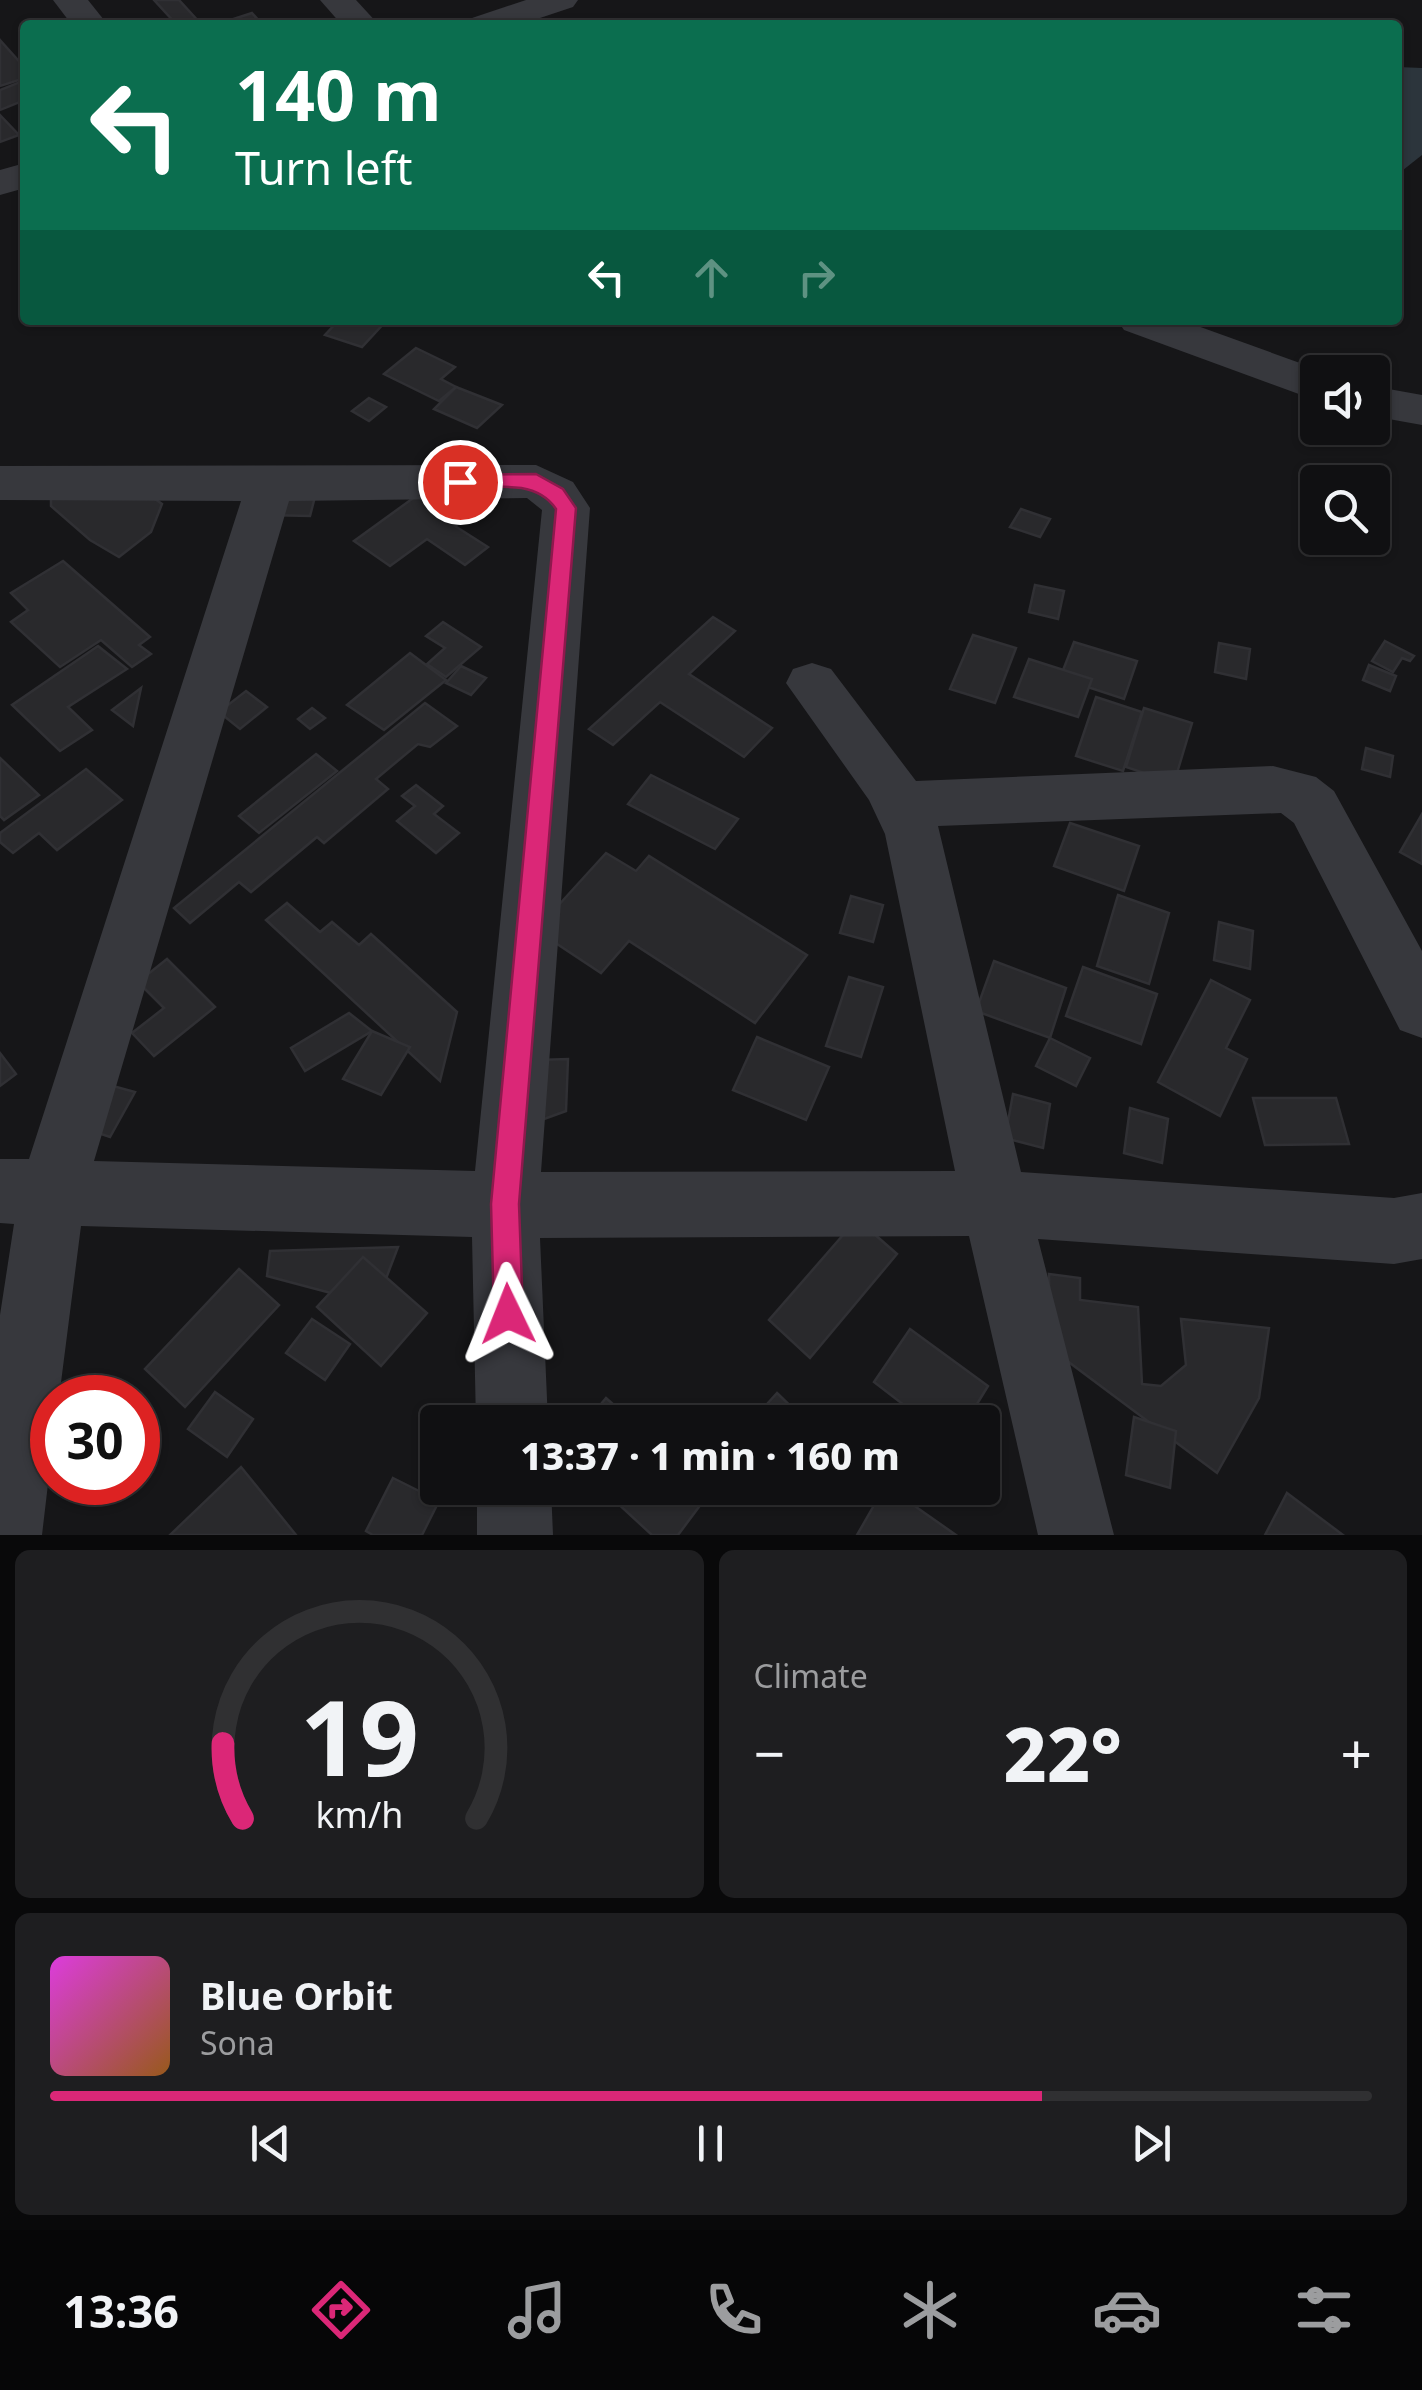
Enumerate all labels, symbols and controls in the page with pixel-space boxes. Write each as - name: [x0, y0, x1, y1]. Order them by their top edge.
- text: 140 m: [235, 46, 442, 142]
- icon: left: [70, 60, 200, 190]
- text: Turn left: [235, 137, 412, 198]
- icon: left: [579, 250, 634, 305]
- icon: ahead: [684, 250, 739, 305]
- icon: right: [789, 250, 844, 305]
- map controls: [1300, 355, 1390, 555]
- button: sound: [1300, 355, 1390, 445]
- pin: [418, 440, 503, 525]
- icon: arrive: [433, 455, 488, 510]
- button: search: [1300, 465, 1390, 555]
- position arrow: [456, 1262, 560, 1366]
- speed limit sign: 30: [30, 1375, 160, 1505]
- text: 13:37 · 1 min · 160 m: [520, 1429, 900, 1481]
- text: Climate: [754, 1654, 868, 1697]
- text: 19: [300, 1665, 419, 1806]
- text: 22°: [1004, 1702, 1122, 1804]
- text: −: [754, 1715, 785, 1790]
- text: +: [1341, 1715, 1372, 1790]
- text: km/h: [315, 1790, 403, 1838]
- text: Blue Orbit: [200, 1969, 393, 2021]
- text: Sona: [200, 2021, 275, 2064]
- icon: previous: [243, 2116, 298, 2171]
- icon: pause: [683, 2116, 738, 2171]
- icon: next: [1124, 2116, 1179, 2171]
- icon: directions: [306, 2275, 376, 2345]
- icon: music: [502, 2275, 572, 2345]
- icon: phone: [699, 2275, 769, 2345]
- icon: climate: [895, 2275, 965, 2345]
- icon: car: [1092, 2275, 1162, 2345]
- icon: filters: [1289, 2275, 1359, 2345]
- text: 13:36: [63, 2280, 179, 2341]

